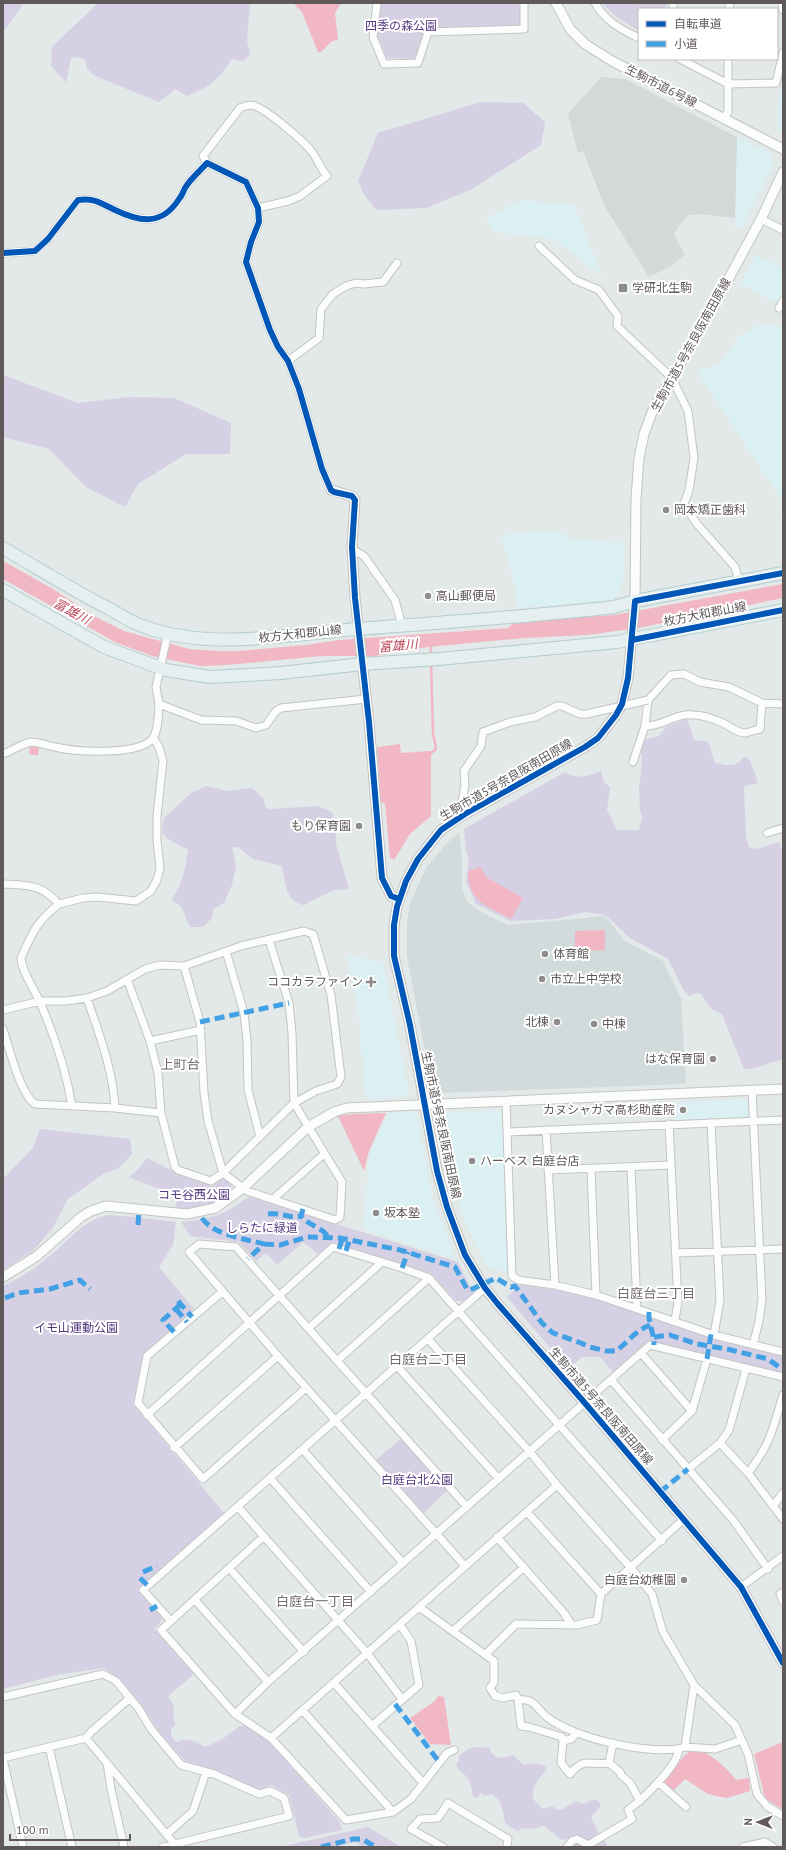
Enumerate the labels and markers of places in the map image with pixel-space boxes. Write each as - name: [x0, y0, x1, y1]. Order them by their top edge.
- place label: 学研北生駒: [632, 280, 692, 295]
- marker: 学研北生駒: [617, 282, 629, 294]
- place label: 岡本矯正歯科: [674, 502, 746, 517]
- marker: 岡本矯正歯科: [661, 505, 671, 515]
- place label: 高山郵便局: [436, 588, 496, 603]
- marker: 高山郵便局: [423, 591, 433, 601]
- place label: もり保育園: [291, 818, 351, 833]
- marker: もり保育園: [354, 821, 364, 831]
- place label: 体育館: [553, 946, 589, 961]
- marker: 体育館: [540, 949, 550, 959]
- place label: 市立上中学校: [550, 971, 622, 986]
- place label: ココカラファイン: [267, 974, 363, 989]
- marker: 市立上中学校: [537, 974, 547, 984]
- marker: ココカラファイン: [366, 977, 376, 987]
- place label: 北棟: [525, 1014, 549, 1029]
- place label: 中棟: [602, 1016, 626, 1031]
- marker: 北棟: [552, 1017, 562, 1027]
- marker: 中棟: [589, 1019, 599, 1029]
- place label: はな保育園: [645, 1051, 705, 1066]
- marker: はな保育園: [708, 1054, 718, 1064]
- place label: カヌシャガマ高杉助産院: [543, 1102, 675, 1117]
- marker: カヌシャガマ高杉助産院: [678, 1105, 688, 1115]
- place label: ハーベス 白庭台店: [480, 1153, 579, 1168]
- marker: ハーベス 白庭台店: [467, 1156, 477, 1166]
- place label: 坂本塾: [384, 1205, 420, 1220]
- marker: 坂本塾: [371, 1208, 381, 1218]
- place label: 白庭台幼稚園: [604, 1572, 676, 1587]
- marker: 白庭台幼稚園: [679, 1575, 689, 1585]

